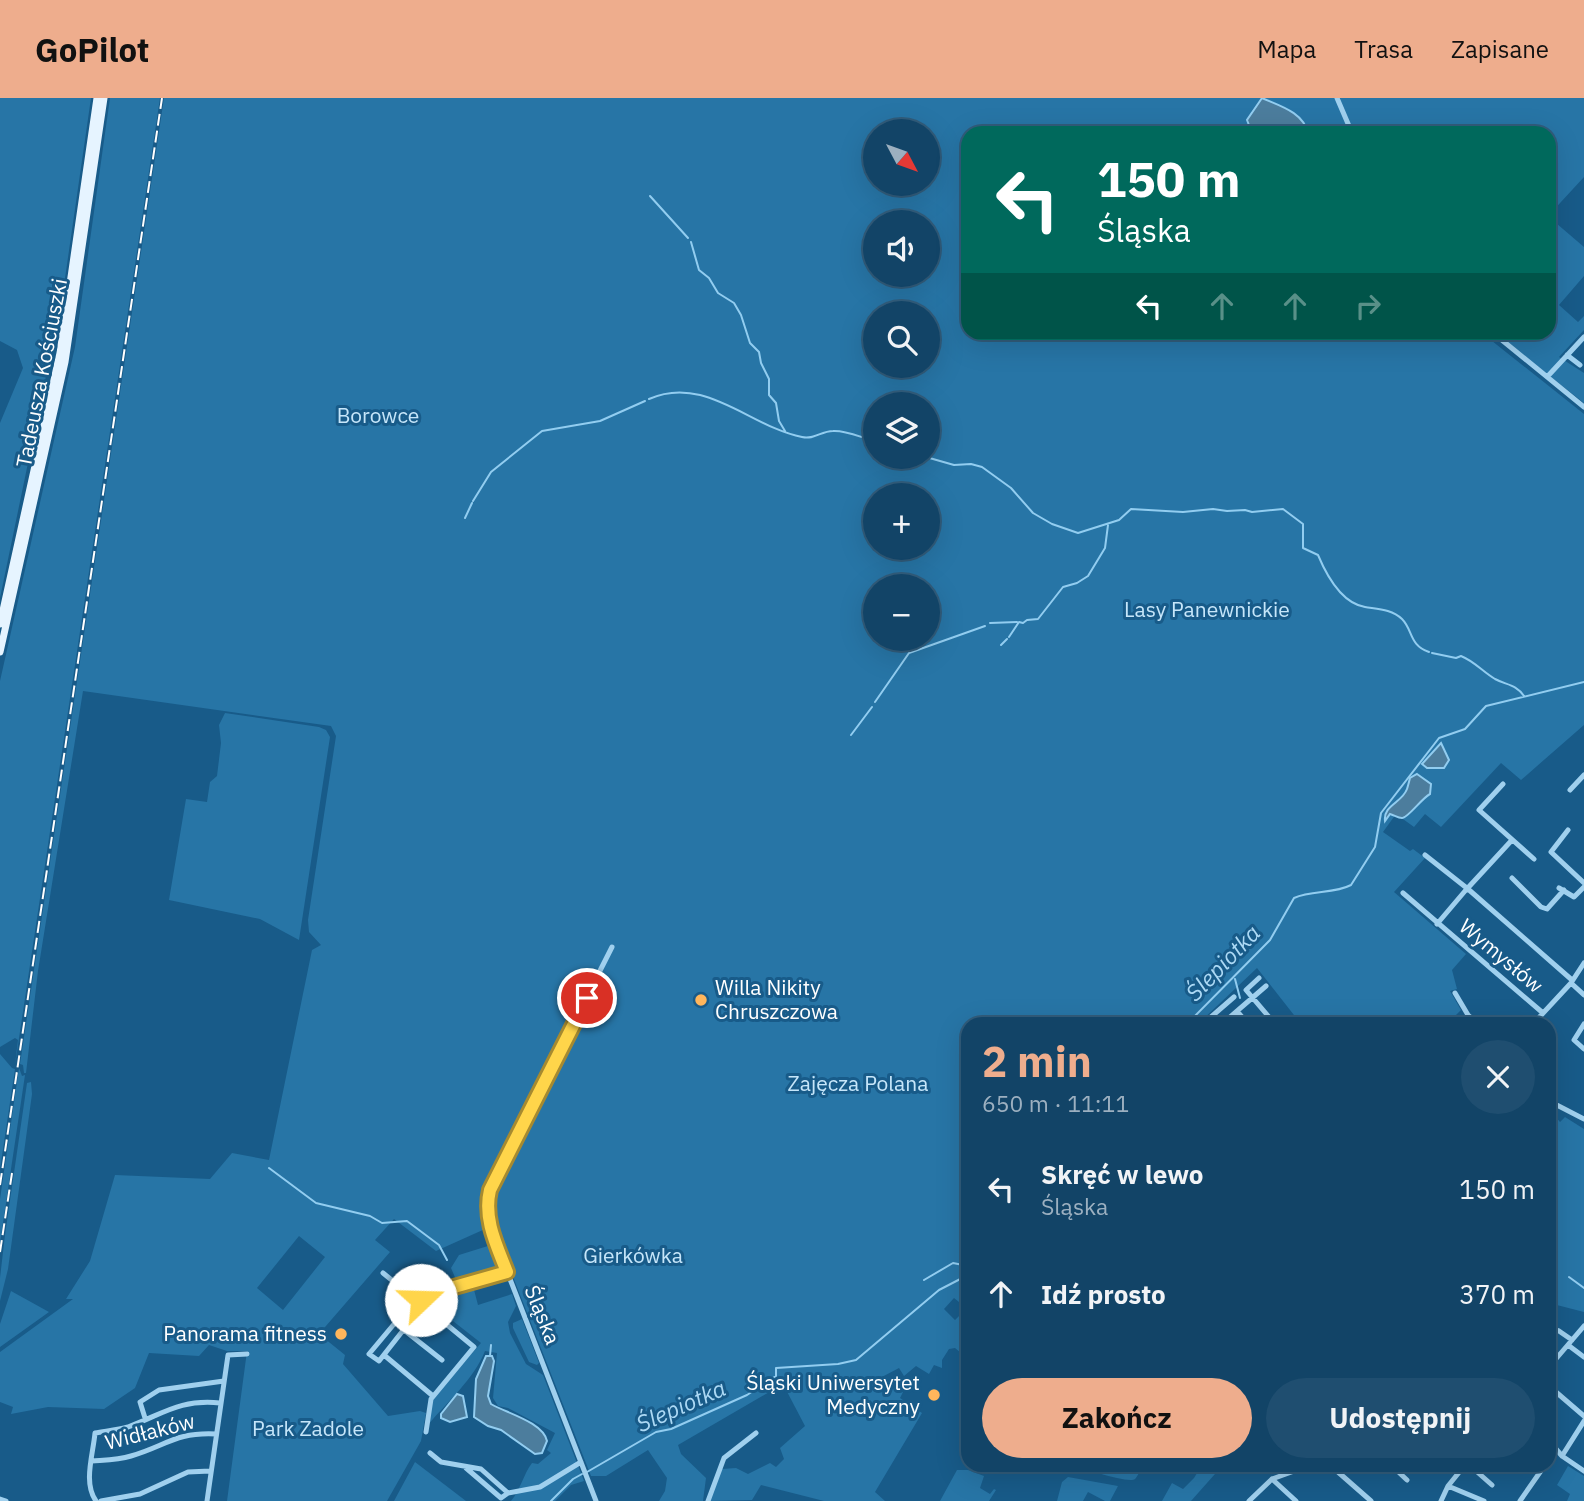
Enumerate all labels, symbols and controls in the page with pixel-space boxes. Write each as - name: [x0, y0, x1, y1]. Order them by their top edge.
- text: GoPilot: [35, 28, 149, 71]
- text: Mapa: [1257, 33, 1316, 65]
- text: Trasa: [1354, 33, 1413, 65]
- text: Zapisane: [1451, 33, 1549, 65]
- north arrow: [863, 119, 940, 196]
- map controls: [863, 119, 940, 651]
- text: 150 m: [1097, 147, 1241, 210]
- icon: left: [982, 154, 1073, 245]
- text: Śląska: [1097, 209, 1191, 251]
- button: sound: [863, 210, 940, 287]
- street label: Tadeusza Kościuszki: [9, 276, 73, 470]
- icon: left: [1130, 287, 1168, 325]
- icon: ahead: [1203, 287, 1241, 325]
- icon: ahead: [1276, 287, 1314, 325]
- icon: right: [1349, 287, 1387, 325]
- button: search: [863, 301, 940, 378]
- button: layers: [863, 392, 940, 469]
- park label: Borowce: [337, 401, 419, 429]
- button: +: [863, 483, 940, 560]
- button: −: [863, 574, 940, 651]
- park label: Lasy Panewnickie: [1124, 595, 1290, 623]
- street label: Wymysłów: [1454, 912, 1550, 999]
- water label: Ślepiotka: [1178, 918, 1266, 1007]
- pin: [557, 968, 617, 1028]
- place label: Willa Nikity Chruszczowa: [715, 973, 838, 1025]
- icon: arrive: [568, 979, 606, 1017]
- marker: Willa Nikity Chruszczowa: [693, 992, 709, 1008]
- text: 2 min: [982, 1034, 1092, 1089]
- button: close: [1461, 1040, 1535, 1114]
- park label: Zajęcza Polana: [788, 1069, 928, 1097]
- text: 650 m · 11:11: [982, 1088, 1129, 1118]
- text: Skręć w lewo: [1041, 1157, 1203, 1191]
- icon: left: [982, 1170, 1020, 1208]
- text: 150 m: [1459, 1172, 1535, 1206]
- text: Śląska: [1041, 1191, 1108, 1221]
- park label: Gierkówka: [583, 1241, 683, 1269]
- position arrow: [384, 1263, 458, 1337]
- icon: ahead: [982, 1275, 1020, 1313]
- text: Idź prosto: [1041, 1277, 1166, 1311]
- text: 370 m: [1459, 1277, 1535, 1311]
- street label: Śląska: [518, 1281, 567, 1348]
- place label: Panorama fitness: [163, 1319, 327, 1347]
- marker: Panorama fitness: [333, 1326, 349, 1342]
- place label: Śląski Uniwersytet Medyczny: [746, 1368, 921, 1420]
- water label: Ślepiotka: [631, 1372, 730, 1438]
- button: Zakończ: [982, 1378, 1252, 1458]
- button: Udostępnij: [1266, 1378, 1535, 1458]
- marker: Śląski Uniwersytet Medyczny: [926, 1387, 942, 1403]
- street label: Widłaków: [102, 1406, 198, 1456]
- park label: Park Zadole: [252, 1414, 364, 1442]

